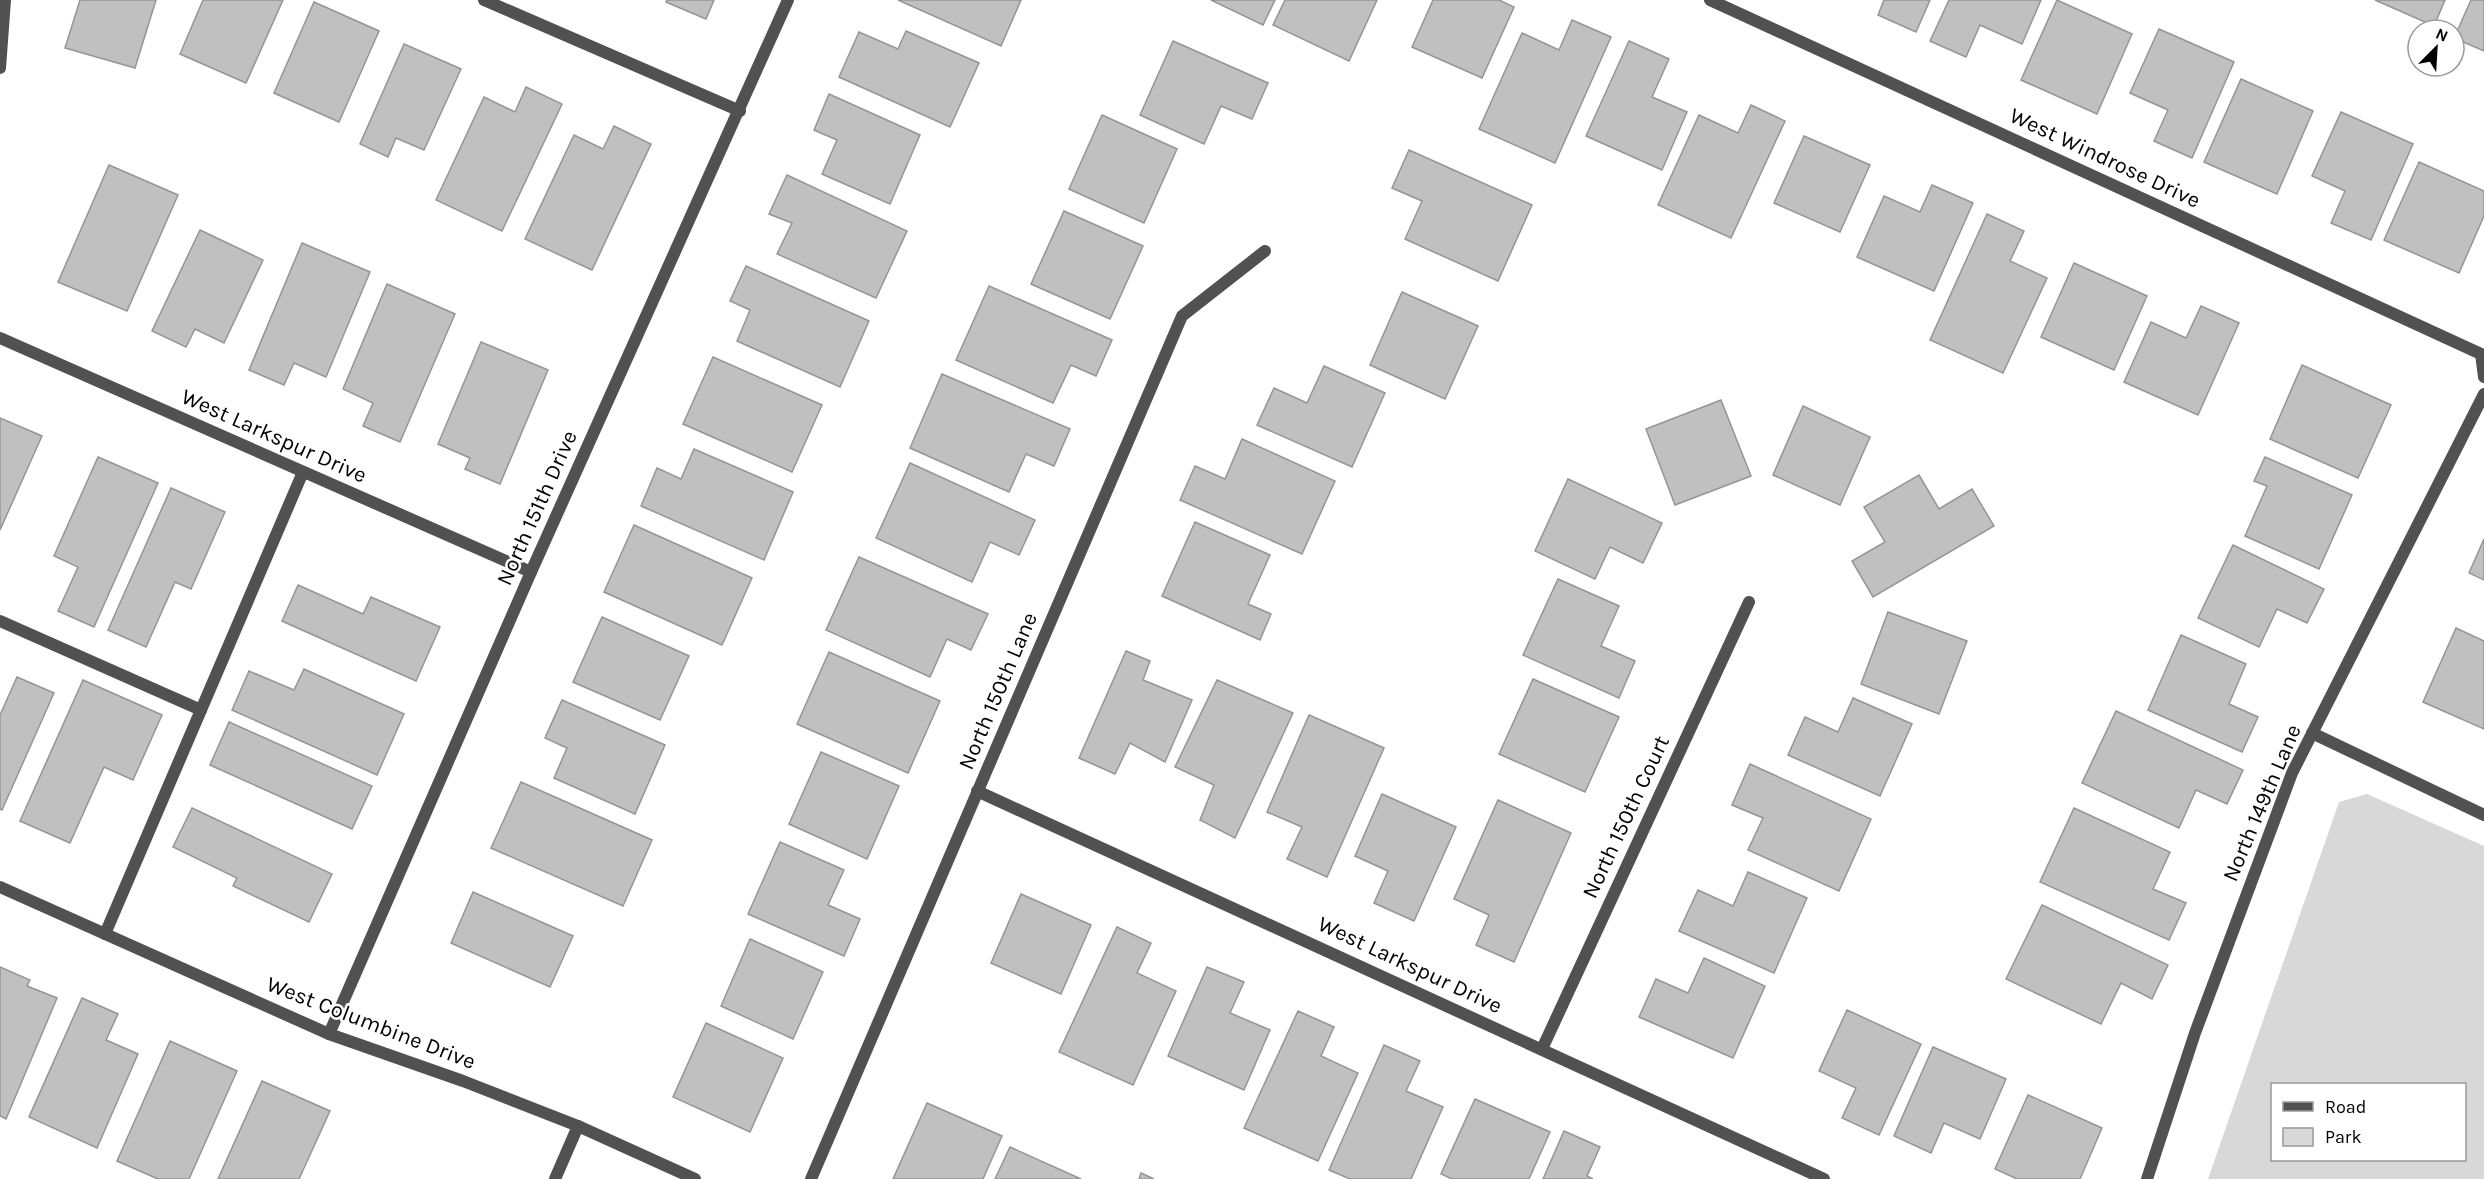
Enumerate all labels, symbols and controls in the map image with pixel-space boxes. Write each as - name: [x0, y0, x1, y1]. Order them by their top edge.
- north arrow: [2406, 18, 2466, 78]
- text: N: [2433, 24, 2451, 46]
- street label: West Windrose Drive: [2006, 102, 2204, 214]
- street label: West Larkspur Drive: [177, 383, 371, 489]
- street label: North 151th Drive: [491, 426, 583, 590]
- street label: North 150th Lane: [953, 608, 1043, 774]
- street label: North 149th Lane: [2217, 721, 2307, 885]
- street label: North 150th Court: [1577, 732, 1675, 902]
- street label: West Larkspur Drive: [1314, 911, 1506, 1019]
- street label: West Columbine Drive: [263, 971, 479, 1075]
- legend: [2271, 1083, 2466, 1161]
- text: Road: [2325, 1096, 2366, 1118]
- text: Park: [2325, 1126, 2362, 1148]

